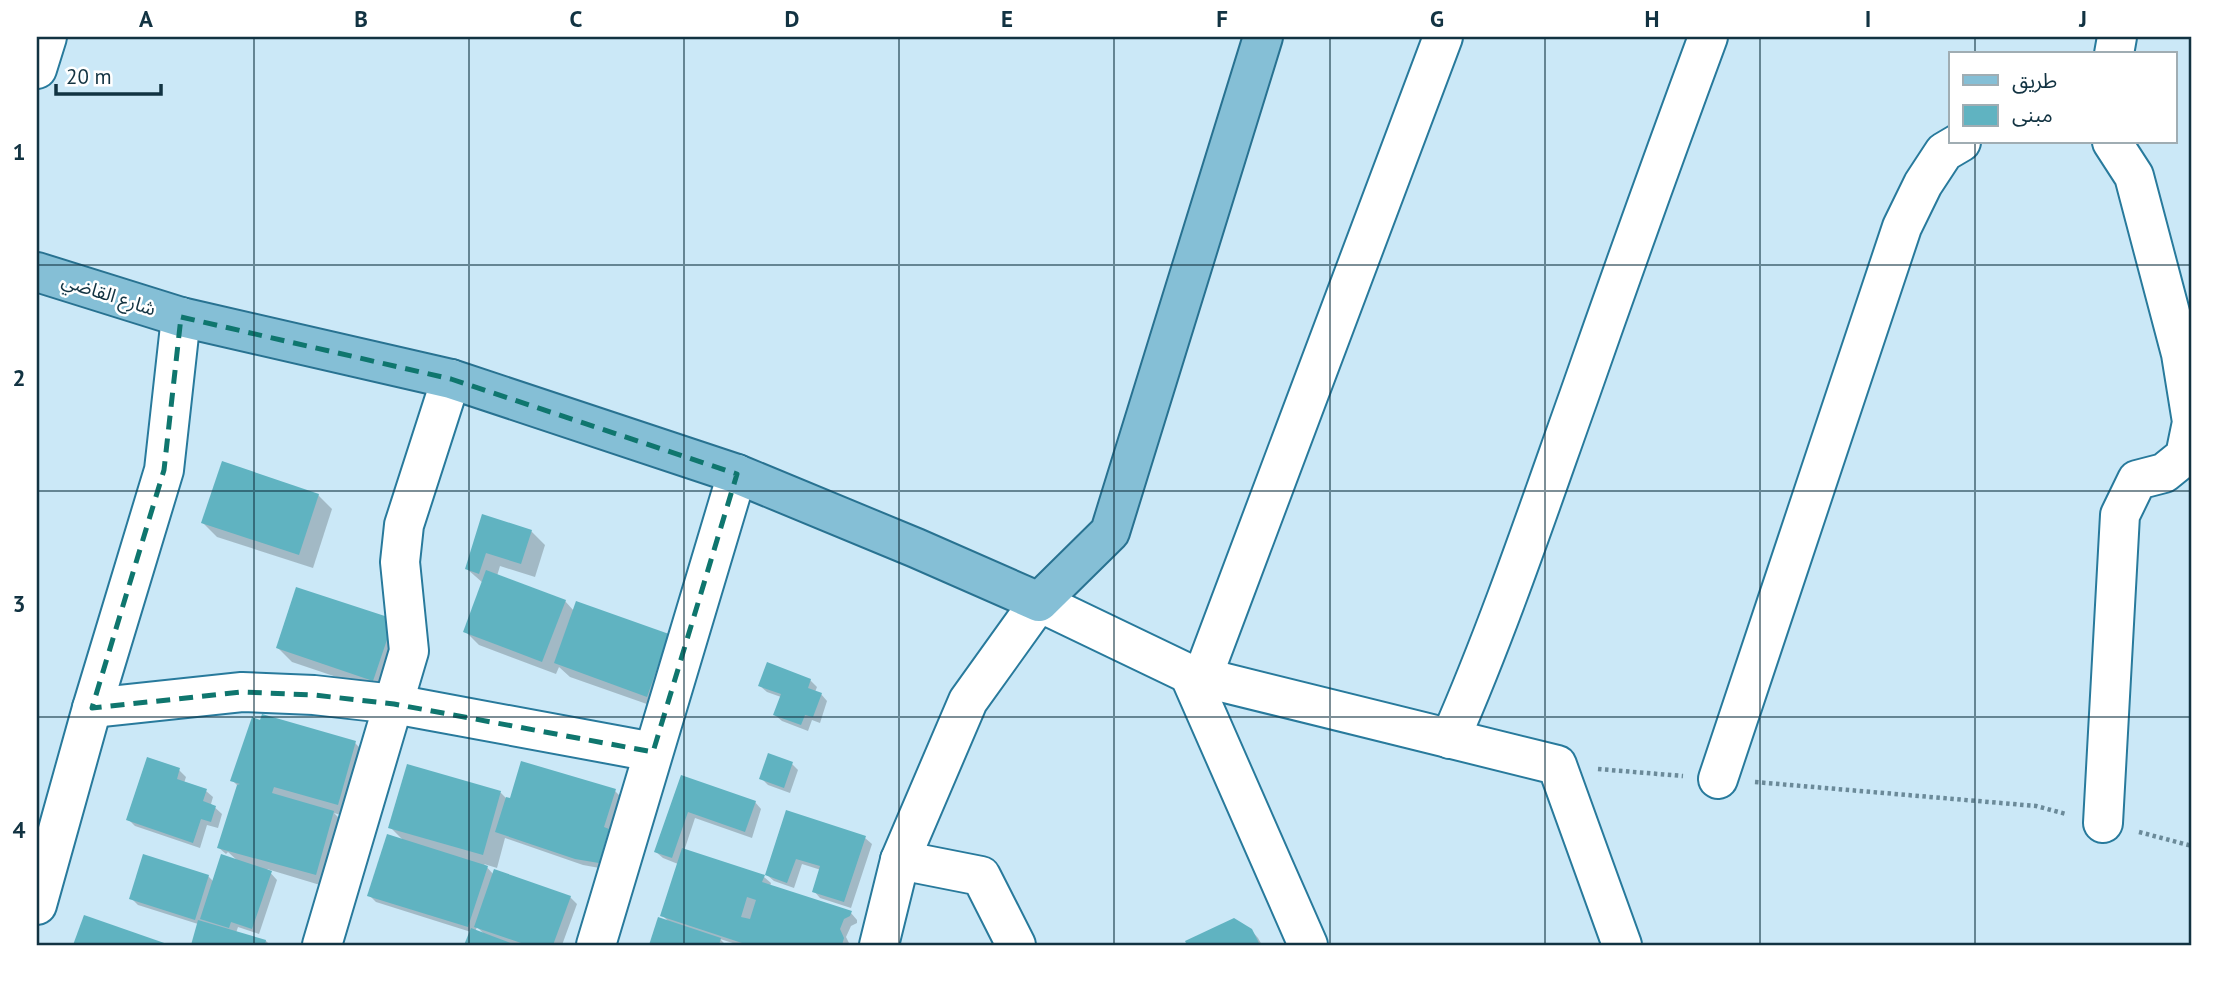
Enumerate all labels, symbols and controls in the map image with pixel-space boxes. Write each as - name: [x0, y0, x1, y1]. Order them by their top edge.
- text: A: [139, 4, 153, 33]
- text: B: [354, 4, 368, 33]
- text: C: [570, 4, 583, 33]
- text: D: [785, 4, 799, 33]
- text: E: [1001, 4, 1013, 33]
- text: F: [1216, 4, 1228, 33]
- text: G: [1430, 4, 1444, 33]
- text: H: [1645, 4, 1659, 33]
- text: I: [1865, 4, 1871, 33]
- text: J: [2078, 4, 2087, 33]
- scale bar: [56, 52, 161, 96]
- legend: [1949, 52, 2176, 144]
- text: 20 m: [66, 63, 112, 90]
- text: طريق: [2012, 67, 2057, 94]
- text: مبنى: [2012, 101, 2053, 128]
- text: 1: [12, 137, 26, 166]
- street label: شارع القاضي: [58, 267, 159, 324]
- text: 2: [12, 363, 26, 392]
- text: 3: [12, 589, 26, 618]
- text: 4: [12, 815, 26, 844]

